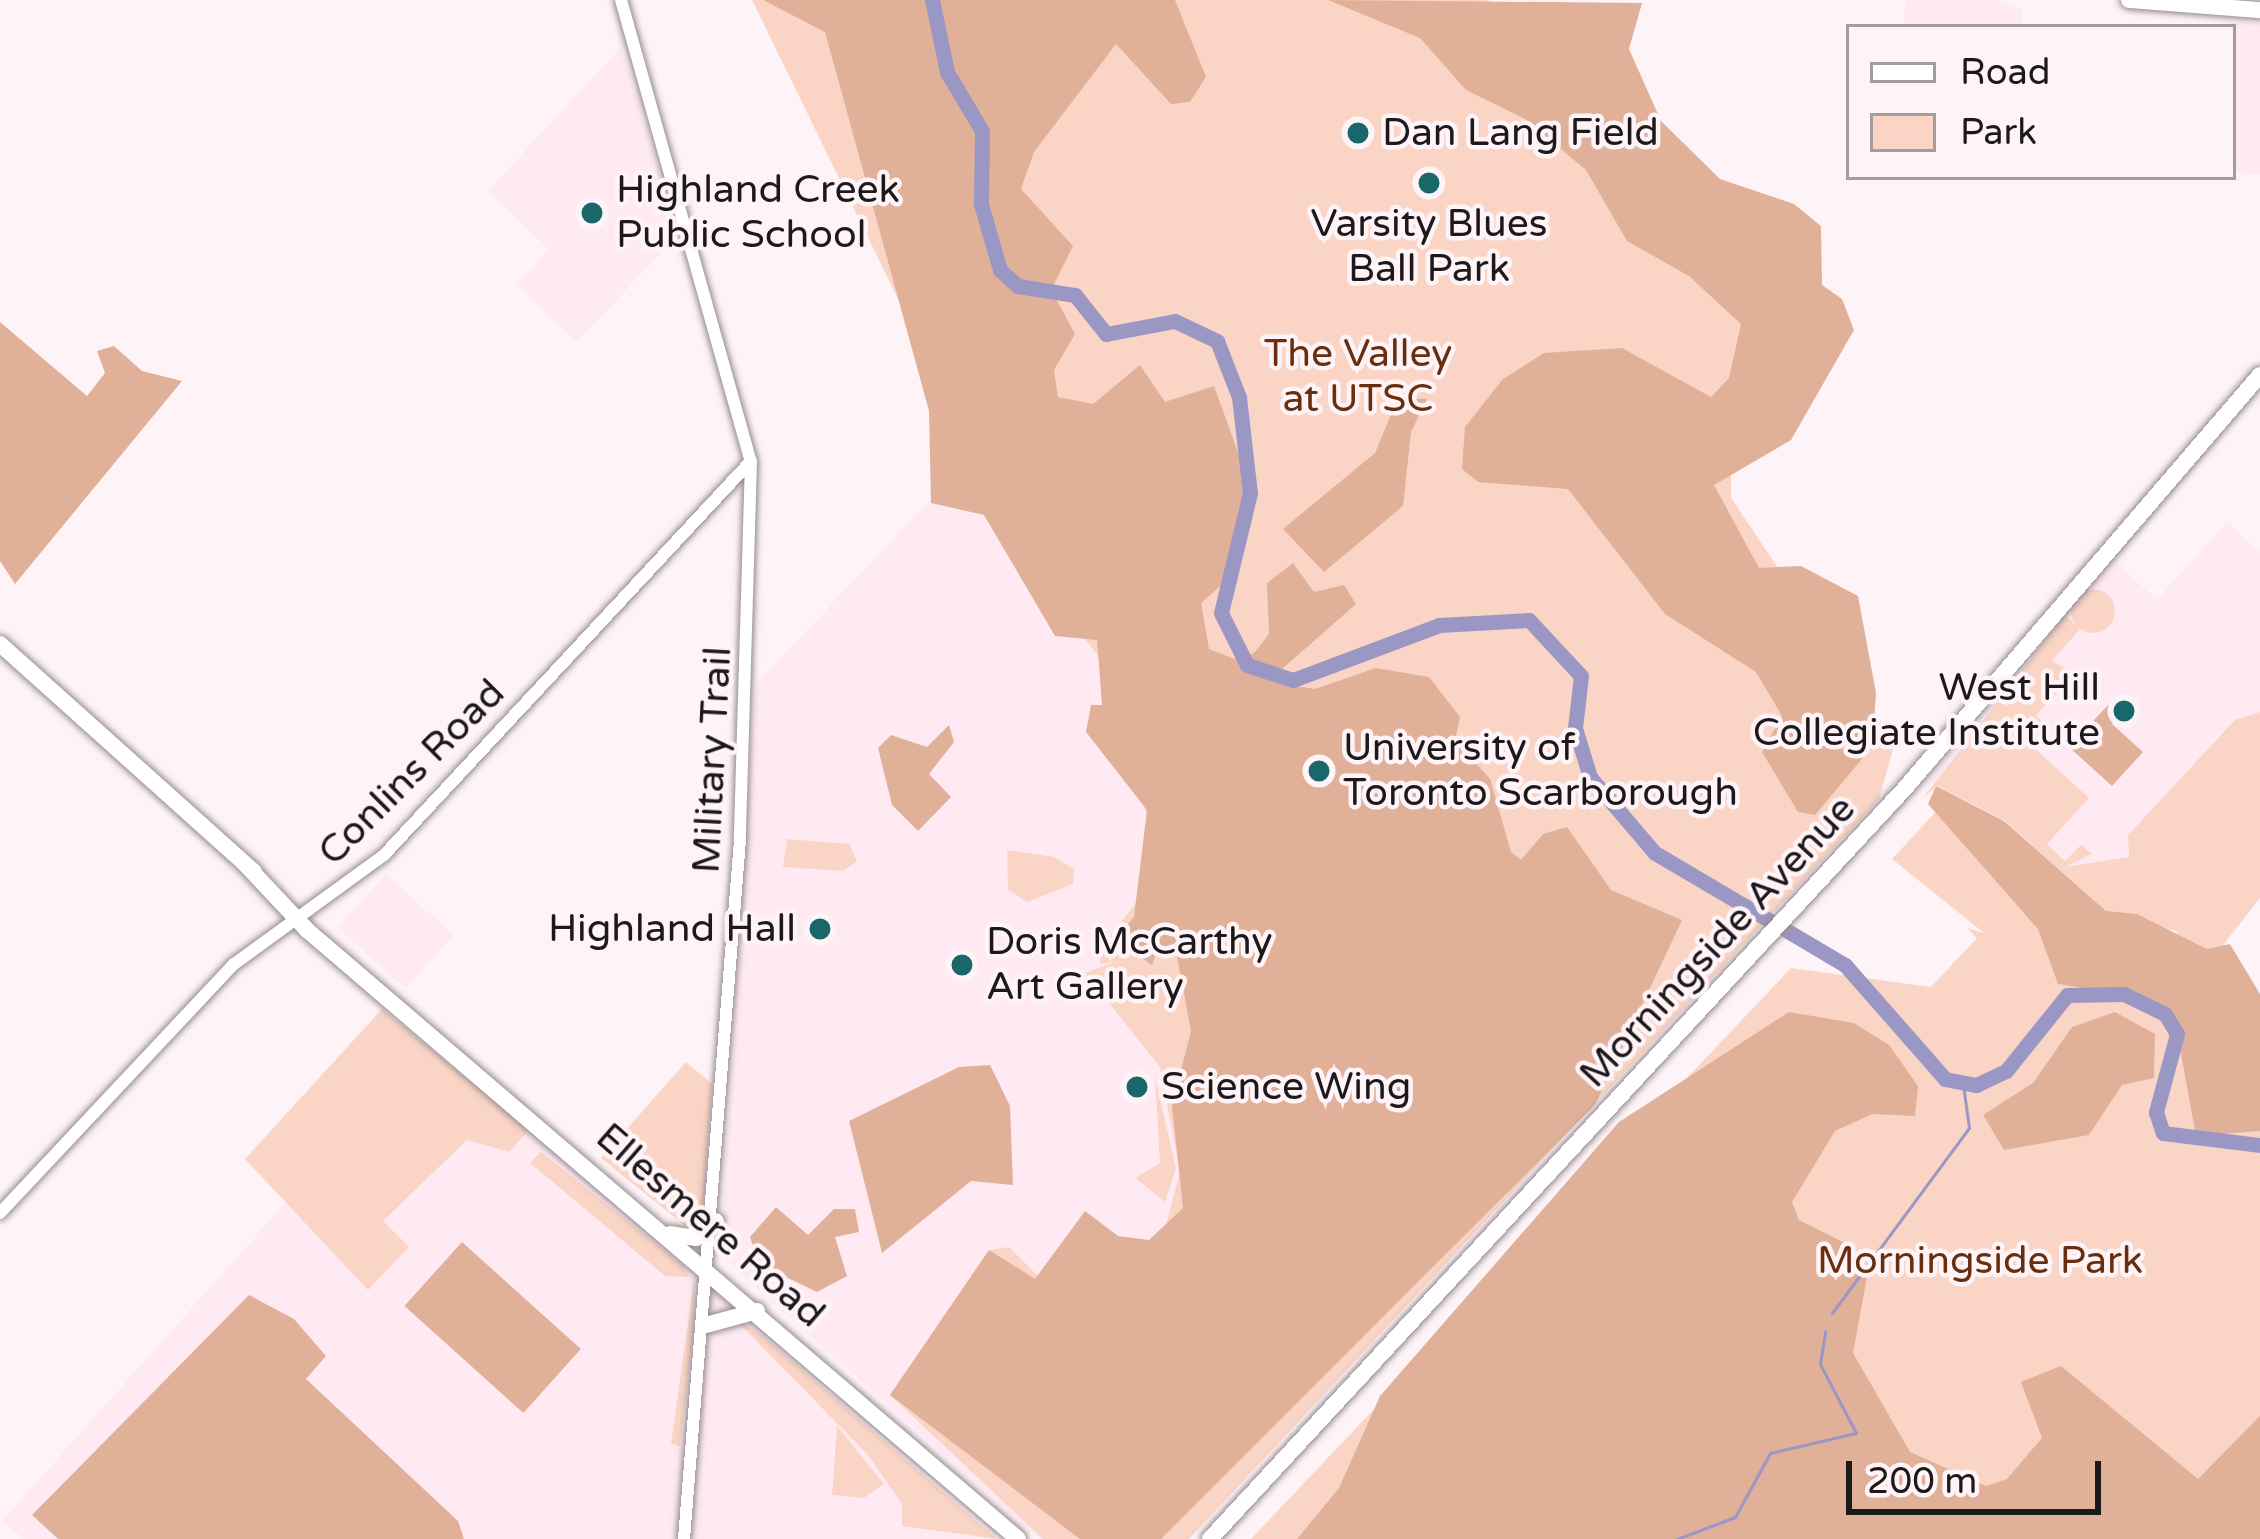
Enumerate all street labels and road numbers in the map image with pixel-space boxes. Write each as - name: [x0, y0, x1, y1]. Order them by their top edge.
- street label: Military Trail: [684, 645, 742, 875]
- street label: Conlins Road: [309, 670, 515, 876]
- street label: Morningside Avenue: [1570, 786, 1866, 1098]
- street label: Ellesmere Road: [586, 1114, 834, 1338]

